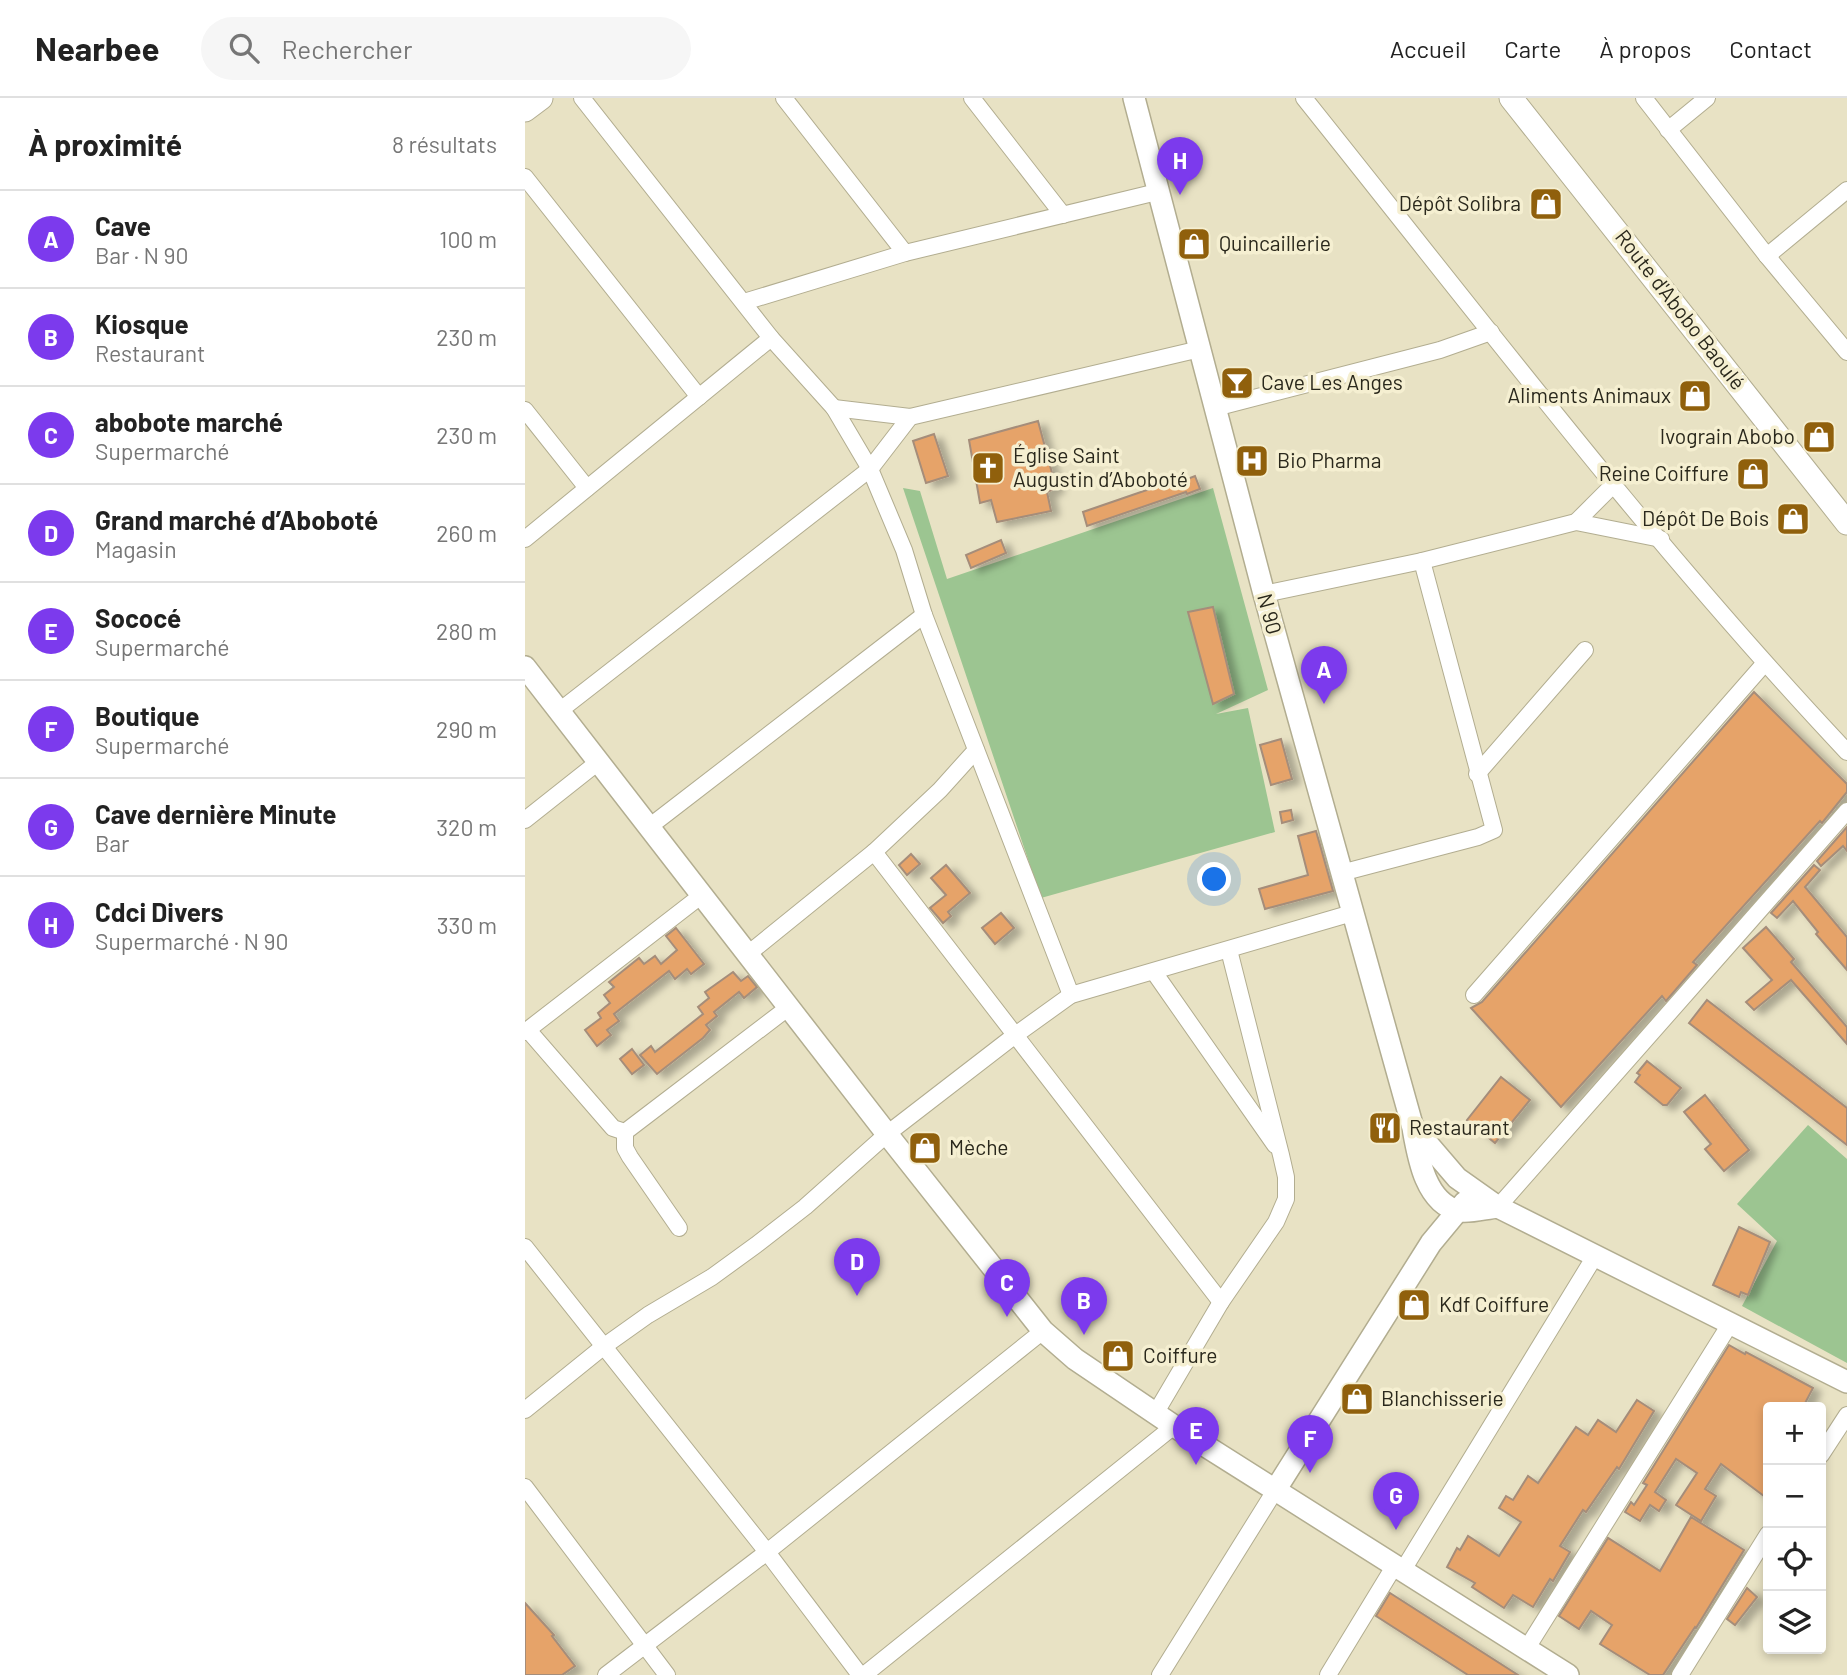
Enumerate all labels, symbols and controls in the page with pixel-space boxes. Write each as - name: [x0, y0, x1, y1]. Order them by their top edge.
- search box: [201, 17, 691, 80]
- text: Nearbee: [35, 28, 159, 68]
- icon: search: [225, 29, 263, 67]
- text: Rechercher: [281, 33, 412, 64]
- text: Accueil: [1390, 34, 1466, 63]
- text: Carte: [1504, 34, 1561, 63]
- text: À propos: [1599, 34, 1691, 63]
- text: Contact: [1729, 34, 1812, 63]
- text: À proximité: [28, 126, 182, 162]
- text: 8 résultats: [392, 130, 497, 158]
- pin: H: [1157, 137, 1203, 195]
- shop icon: Dépôt Solibra: [1527, 185, 1565, 223]
- place label: Dépôt Solibra: [1399, 190, 1521, 215]
- text: Cave: [95, 210, 151, 241]
- street label: Route d'Abobo Baoulé: [1611, 224, 1751, 394]
- text: A: [43, 225, 59, 253]
- text: 100 m: [439, 225, 497, 253]
- shop icon: Quincaillerie: [1175, 225, 1213, 263]
- place label: Quincaillerie: [1219, 230, 1331, 255]
- text: Bar · N 90: [95, 241, 189, 269]
- text: Kiosque: [95, 308, 189, 339]
- text: B: [44, 323, 58, 351]
- text: 230 m: [436, 323, 497, 351]
- text: Restaurant: [95, 339, 205, 367]
- bar icon: Cave Les Anges: [1218, 364, 1256, 402]
- place label: Cave Les Anges: [1261, 369, 1403, 394]
- shop icon: Aliments Animaux: [1676, 377, 1714, 415]
- place label: Aliments Animaux: [1508, 382, 1671, 407]
- text: abobote marché: [95, 406, 283, 437]
- shop icon: Ivograin Abobo: [1800, 418, 1838, 456]
- text: C: [44, 421, 58, 449]
- text: 230 m: [436, 421, 497, 449]
- place label: Ivograin Abobo: [1660, 423, 1795, 448]
- text: Supermarché: [95, 437, 229, 465]
- place label: Église Saint Augustin d’Aboboté: [1013, 442, 1188, 491]
- hospital icon: Bio Pharma: [1233, 442, 1271, 480]
- place label: Bio Pharma: [1277, 447, 1381, 472]
- church icon: Église Saint Augustin d’Aboboté: [969, 449, 1007, 487]
- shop icon: Reine Coiffure: [1734, 455, 1772, 493]
- place label: Reine Coiffure: [1599, 460, 1729, 485]
- shop icon: Dépôt De Bois: [1774, 500, 1812, 538]
- text: Grand marché d’Aboboté: [95, 504, 378, 535]
- place label: Dépôt De Bois: [1642, 505, 1769, 530]
- text: D: [44, 519, 58, 547]
- text: 260 m: [436, 519, 497, 547]
- text: Magasin: [95, 535, 177, 563]
- street label: N 90: [1253, 590, 1288, 637]
- text: Sococé: [95, 602, 181, 633]
- text: E: [44, 617, 58, 645]
- text: 280 m: [436, 617, 497, 645]
- text: Supermarché: [95, 633, 229, 661]
- pin: A: [1301, 646, 1347, 704]
- text: Boutique: [95, 700, 199, 731]
- text: F: [45, 715, 57, 743]
- text: 290 m: [436, 715, 497, 743]
- text: Supermarché: [95, 731, 229, 759]
- text: Cave dernière Minute: [95, 798, 337, 829]
- text: G: [44, 813, 58, 841]
- text: 320 m: [436, 813, 497, 841]
- text: Bar: [95, 829, 129, 857]
- your location: [1197, 862, 1231, 896]
- text: Cdci Divers: [95, 896, 224, 927]
- text: H: [44, 911, 58, 939]
- text: 330 m: [437, 911, 497, 939]
- text: Supermarché · N 90: [95, 927, 289, 955]
- restaurant icon: Restaurant: [1366, 1109, 1404, 1147]
- place label: Restaurant: [1409, 1114, 1510, 1139]
- shop icon: Mèche: [906, 1129, 944, 1167]
- place label: Mèche: [949, 1134, 1009, 1159]
- pin: D: [834, 1238, 880, 1296]
- pin: C: [984, 1259, 1030, 1317]
- pin: B: [1061, 1277, 1107, 1335]
- shop icon: Kdf Coiffure: [1395, 1286, 1433, 1324]
- place label: Kdf Coiffure: [1439, 1291, 1549, 1316]
- shop icon: Coiffure: [1099, 1337, 1137, 1375]
- place label: Coiffure: [1143, 1342, 1217, 1367]
- shop icon: Blanchisserie: [1338, 1380, 1376, 1418]
- place label: Blanchisserie: [1381, 1385, 1504, 1410]
- map controls: [1763, 1402, 1826, 1654]
- button: +: [1763, 1402, 1826, 1465]
- pin: E: [1173, 1407, 1219, 1465]
- pin: F: [1287, 1415, 1333, 1473]
- button: −: [1763, 1465, 1826, 1528]
- pin: G: [1373, 1472, 1419, 1530]
- button: locate: [1763, 1528, 1826, 1591]
- button: layers: [1763, 1591, 1826, 1654]

